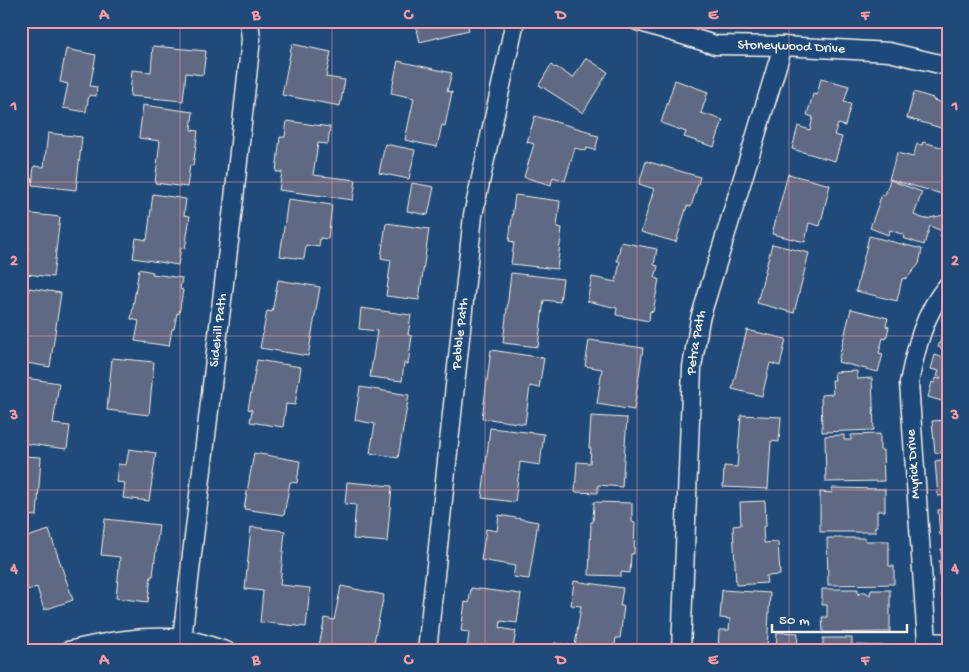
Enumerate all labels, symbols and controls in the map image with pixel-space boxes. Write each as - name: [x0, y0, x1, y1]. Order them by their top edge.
- text: A: [98, 7, 110, 26]
- text: B: [251, 7, 261, 26]
- text: C: [403, 7, 414, 26]
- text: D: [554, 7, 567, 26]
- text: E: [708, 7, 719, 26]
- text: F: [860, 7, 871, 26]
- street label: Stoneywood Drive: [737, 37, 846, 58]
- text: 1: [10, 98, 17, 117]
- text: 1: [951, 98, 958, 117]
- text: 2: [10, 253, 18, 272]
- text: 2: [951, 253, 959, 272]
- street label: Sidehill Path: [206, 292, 231, 368]
- street label: Pebble Path: [448, 297, 473, 372]
- street label: Petra Path: [683, 308, 711, 376]
- text: 3: [9, 407, 18, 426]
- text: 3: [950, 407, 959, 426]
- street label: Myrick Drive: [903, 428, 925, 499]
- text: 4: [9, 561, 18, 580]
- text: 4: [950, 561, 959, 580]
- scale bar: [772, 602, 906, 634]
- text: 50 m: [779, 612, 810, 630]
- text: A: [98, 652, 110, 671]
- text: B: [251, 652, 261, 671]
- text: C: [403, 652, 414, 671]
- text: D: [554, 652, 567, 671]
- text: E: [708, 652, 719, 671]
- text: F: [860, 652, 871, 671]

